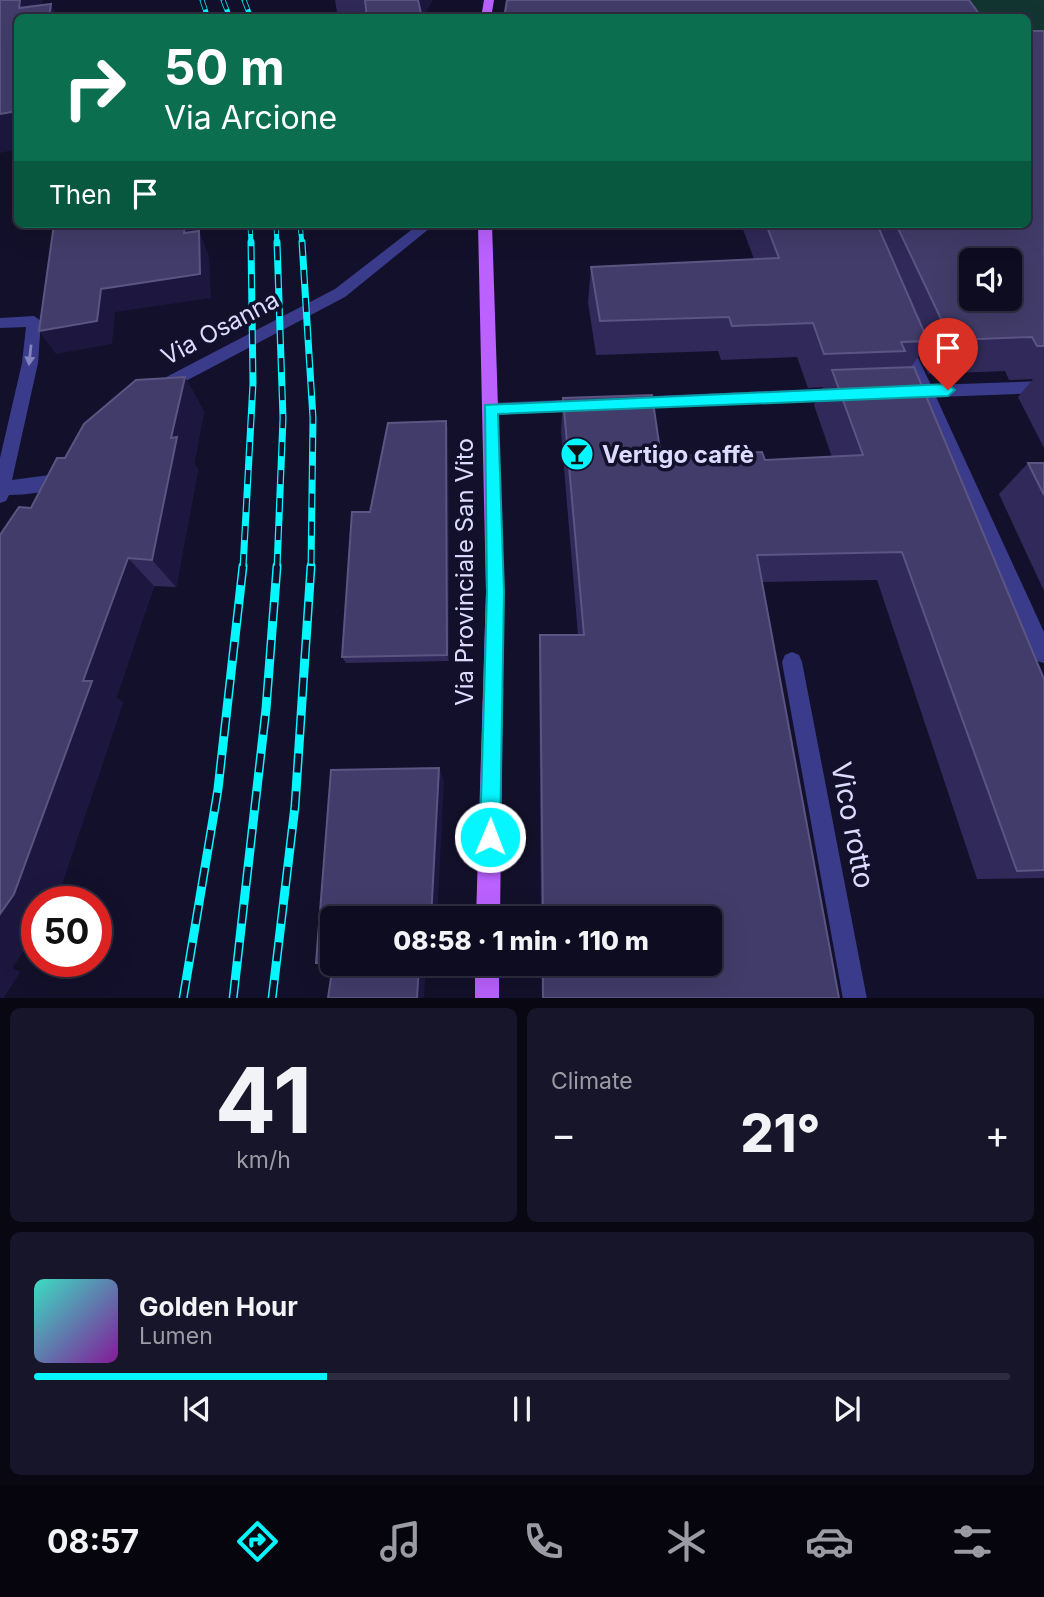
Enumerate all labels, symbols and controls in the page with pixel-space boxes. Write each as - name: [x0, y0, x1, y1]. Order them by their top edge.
- text: 50 m: [164, 38, 285, 97]
- icon: right: [49, 42, 140, 133]
- text: Via Arcione: [164, 98, 337, 137]
- icon: arrive: [126, 175, 164, 213]
- text: Then: [49, 179, 112, 210]
- map controls: [959, 248, 1022, 311]
- button: sound: [959, 248, 1022, 311]
- street label: Via Osanna: [156, 285, 284, 371]
- pin: [918, 318, 978, 390]
- icon: arrive: [929, 329, 967, 367]
- one-way arrow: [25, 344, 36, 366]
- bar icon: Vertigo caffè: [558, 435, 596, 473]
- street label: Via Provinciale San Vito: [450, 438, 479, 706]
- place label: Vertigo caffè: [602, 440, 754, 469]
- street label: Vico rotto: [824, 759, 882, 891]
- position arrow: [453, 800, 527, 874]
- speed limit sign: 50: [21, 886, 112, 977]
- text: 08:58 · 1 min · 110 m: [393, 925, 649, 956]
- text: 41: [215, 1045, 312, 1155]
- text: Climate: [551, 1067, 633, 1095]
- text: 21°: [740, 1102, 821, 1165]
- text: −: [551, 1111, 576, 1157]
- text: +: [985, 1111, 1010, 1157]
- text: km/h: [236, 1146, 291, 1174]
- text: Golden Hour: [139, 1291, 298, 1322]
- text: Lumen: [139, 1322, 213, 1350]
- icon: previous: [178, 1390, 216, 1428]
- icon: pause: [503, 1390, 541, 1428]
- icon: next: [828, 1390, 866, 1428]
- icon: directions: [233, 1517, 282, 1566]
- icon: music: [376, 1517, 425, 1566]
- icon: phone: [519, 1517, 568, 1566]
- icon: climate: [662, 1517, 711, 1566]
- icon: car: [805, 1517, 854, 1566]
- icon: filters: [948, 1517, 997, 1566]
- text: 08:57: [47, 1522, 139, 1561]

